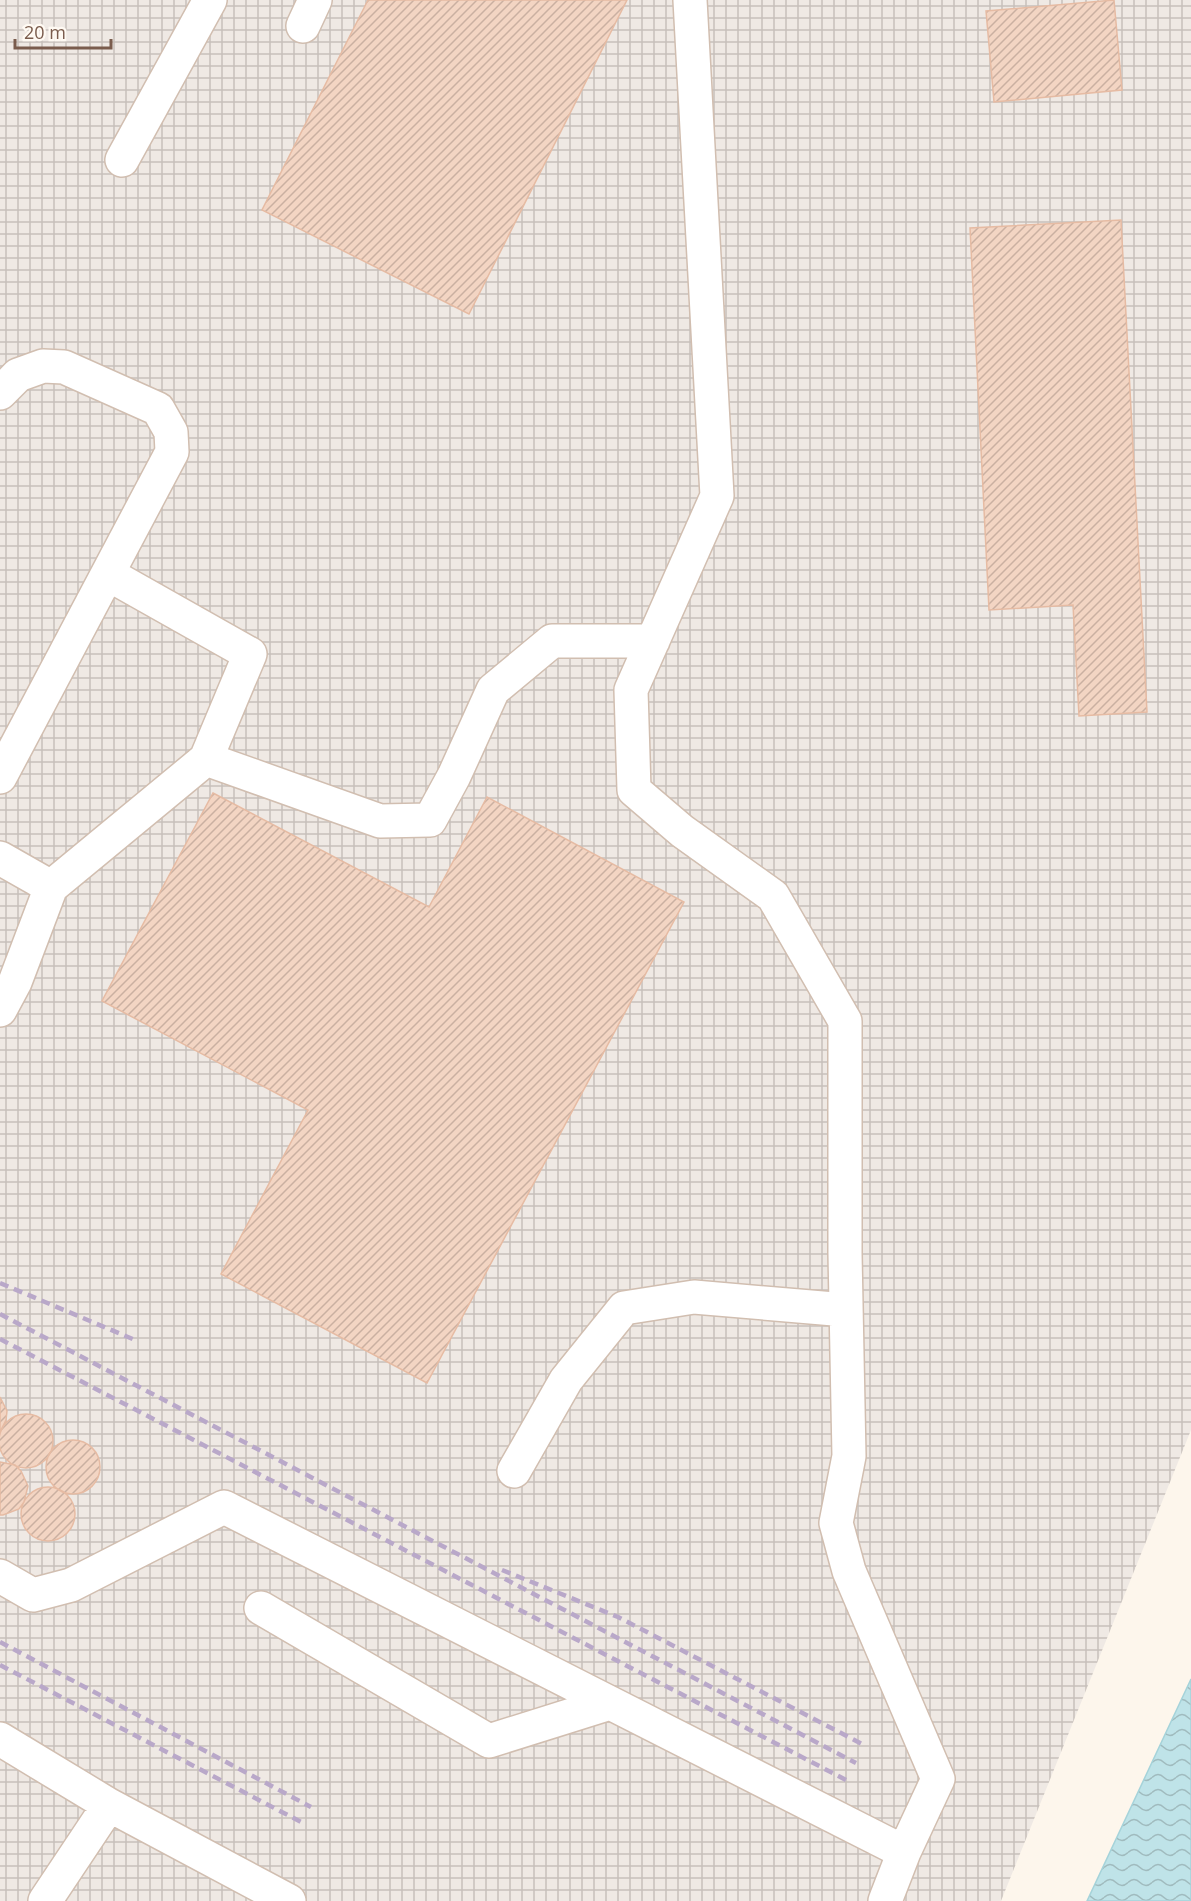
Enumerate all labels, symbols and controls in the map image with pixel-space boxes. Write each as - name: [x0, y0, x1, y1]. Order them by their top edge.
- scale bar: [15, 12, 111, 50]
- text: 20 m: [24, 20, 66, 44]

